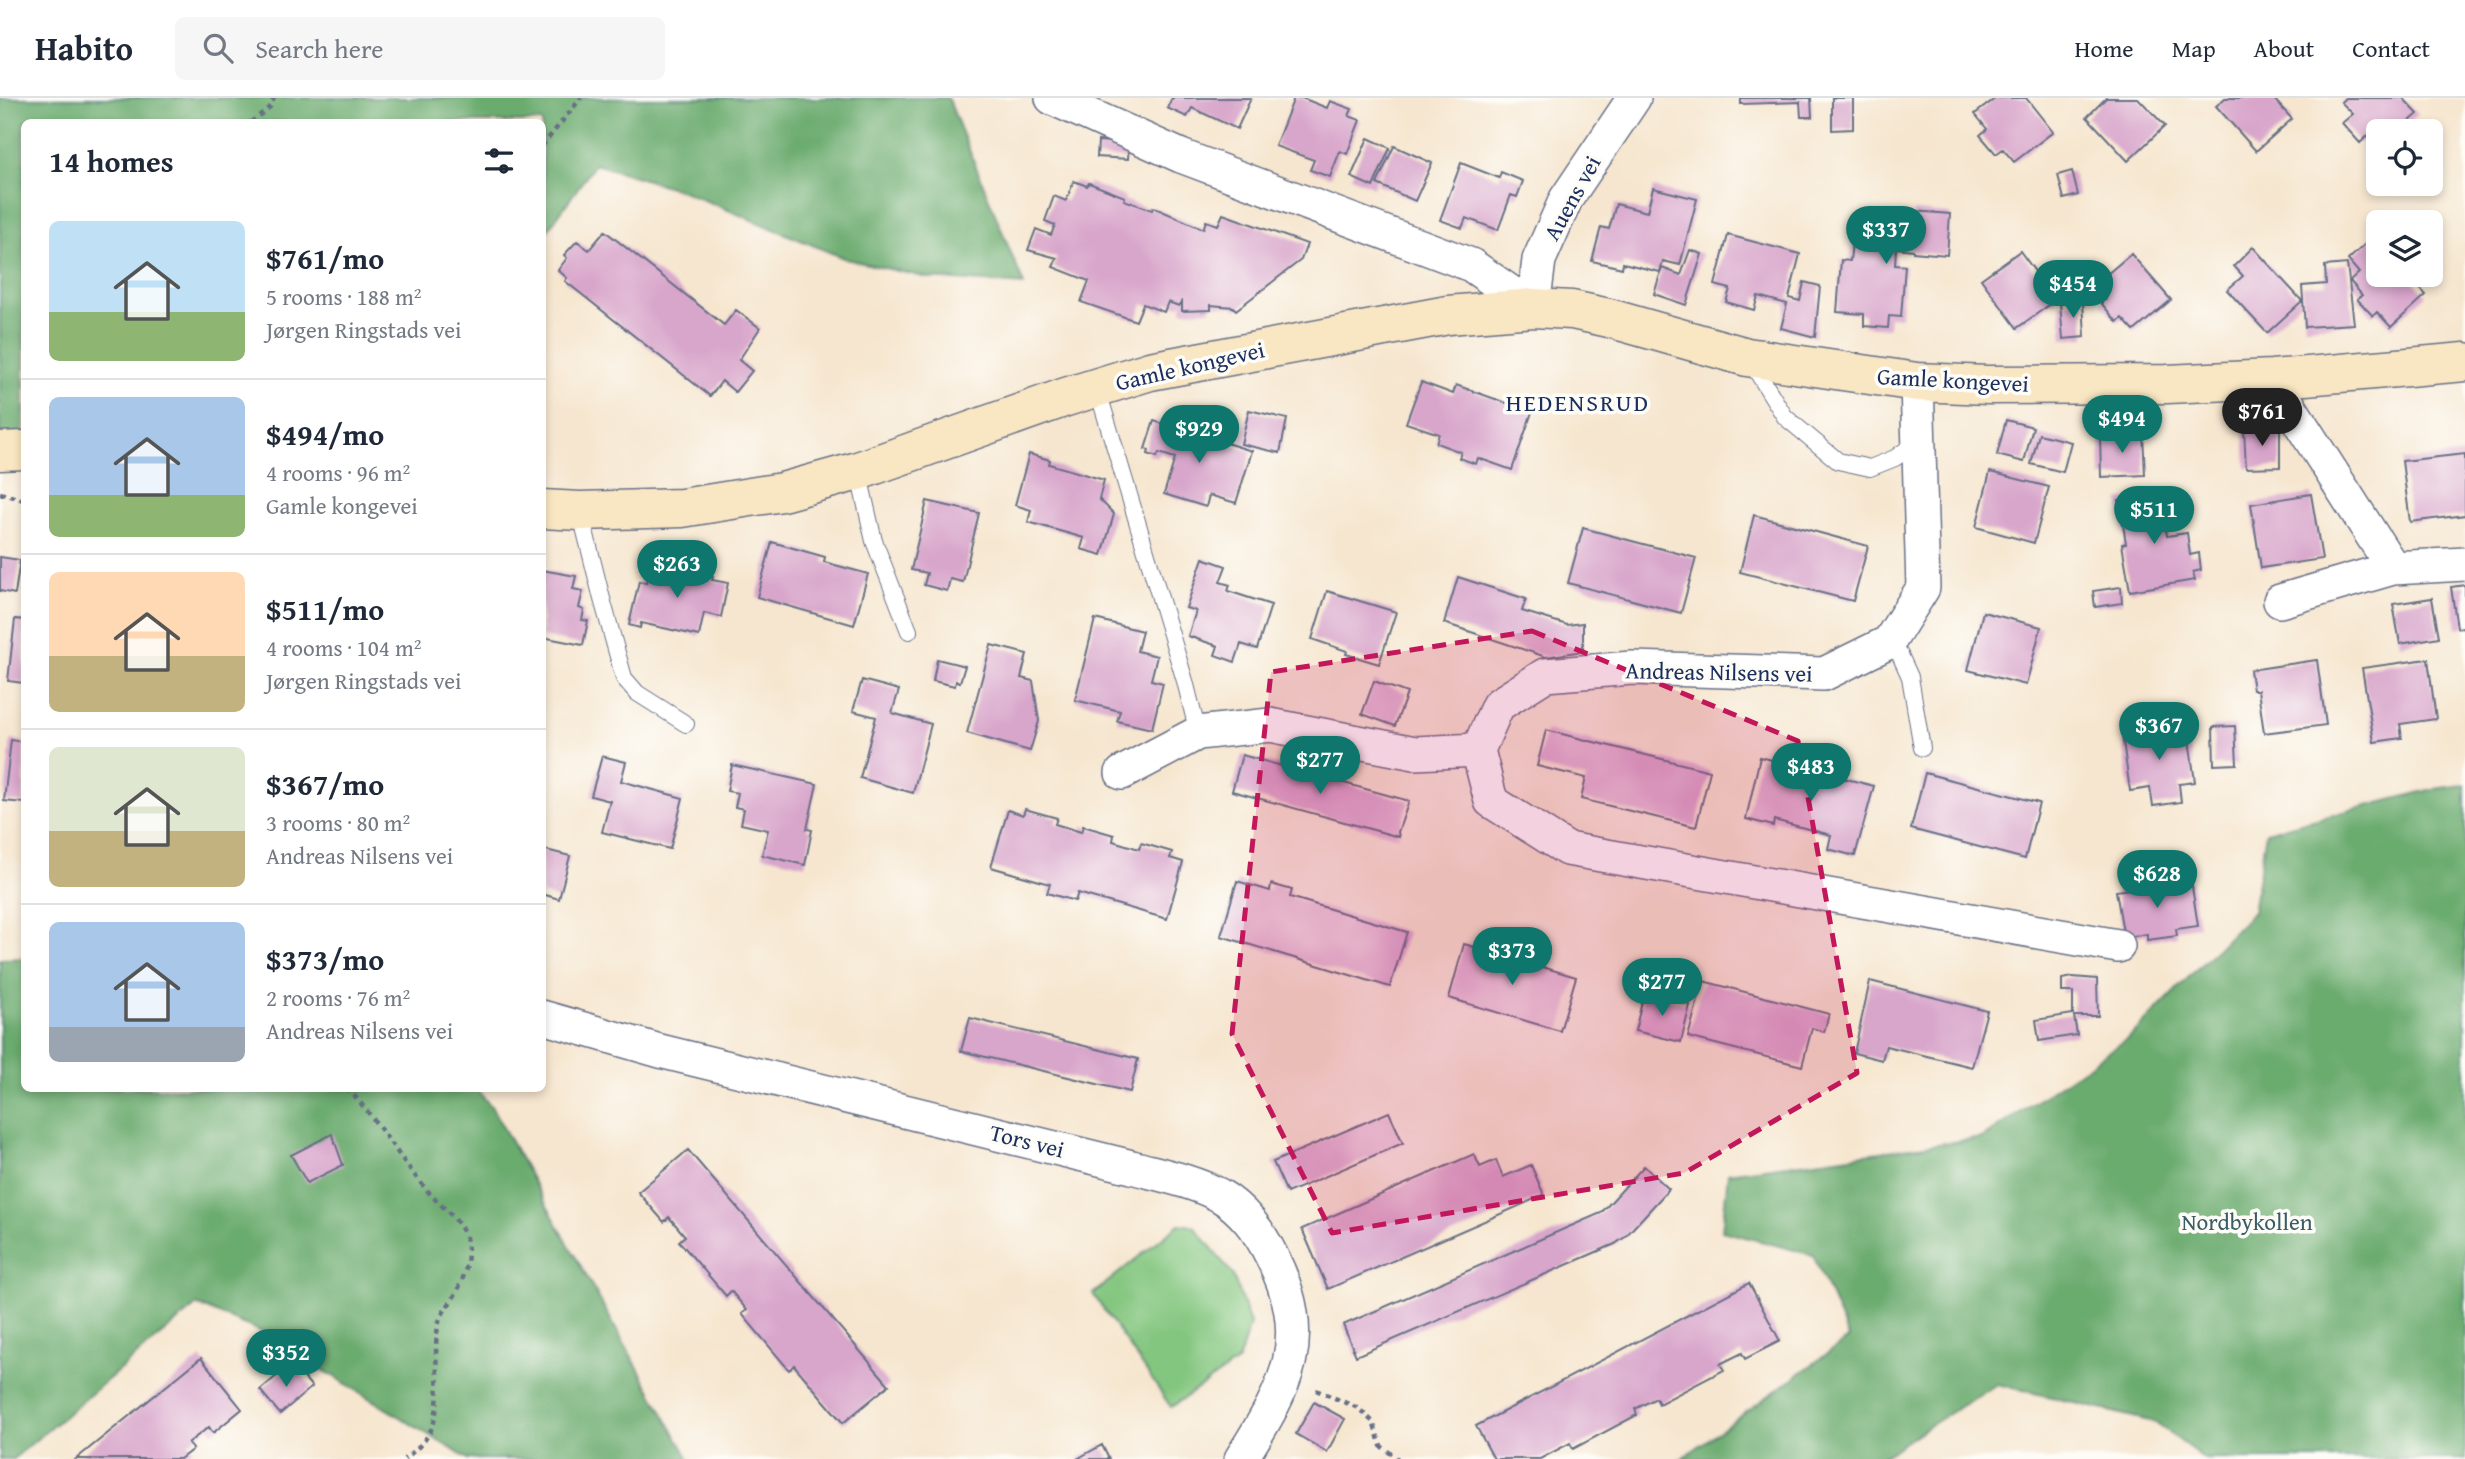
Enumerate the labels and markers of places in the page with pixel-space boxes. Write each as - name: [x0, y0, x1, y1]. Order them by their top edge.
- pin: $337: [1845, 206, 1927, 266]
- pin: $454: [2032, 260, 2114, 320]
- pin: $761: [2221, 388, 2303, 448]
- pin: $494: [2081, 396, 2163, 455]
- pin: $929: [1158, 406, 1240, 465]
- pin: $511: [2113, 486, 2195, 546]
- pin: $263: [636, 540, 718, 600]
- pin: $367: [2118, 702, 2200, 762]
- pin: $277: [1279, 736, 1361, 796]
- pin: $483: [1770, 744, 1852, 803]
- pin: $628: [2116, 850, 2198, 910]
- pin: $373: [1471, 928, 1553, 987]
- pin: $277: [1621, 958, 1703, 1018]
- pin: $352: [245, 1330, 327, 1389]

